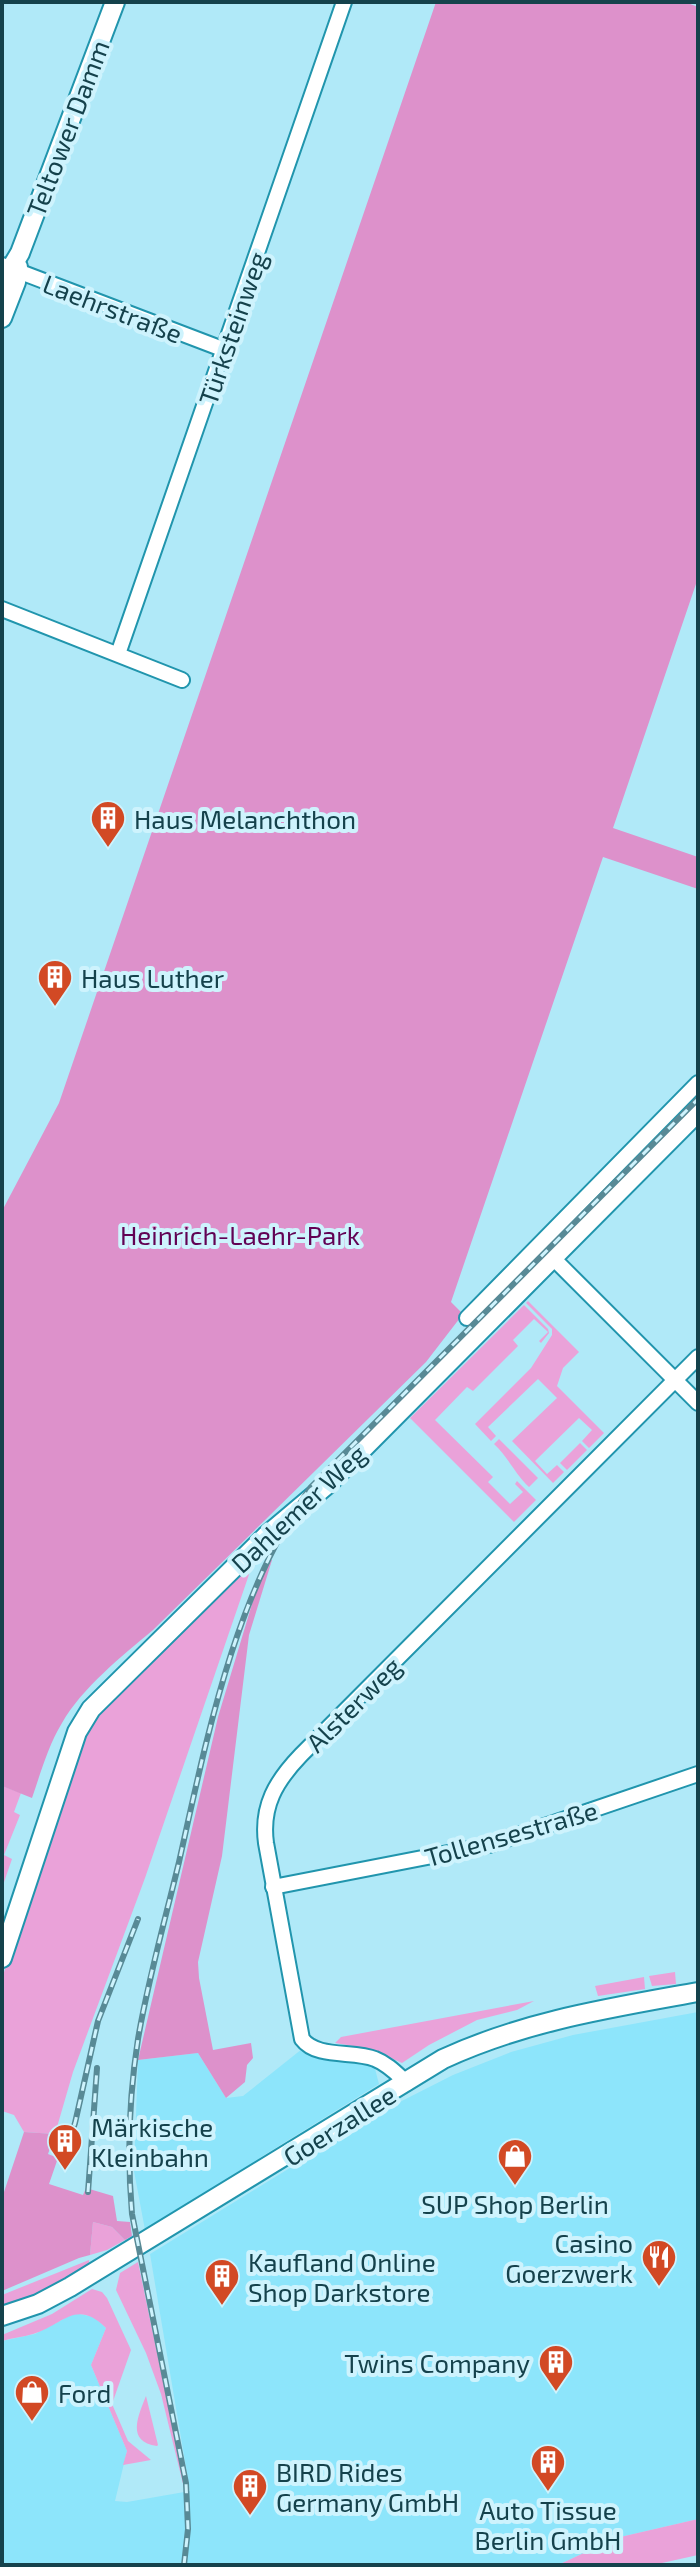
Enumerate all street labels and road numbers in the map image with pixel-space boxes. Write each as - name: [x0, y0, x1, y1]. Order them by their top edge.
- street label: Teltower Damm: [19, 35, 115, 221]
- street label: Türksteinweg: [191, 247, 273, 409]
- street label: Laehrstraße: [39, 267, 187, 349]
- street label: Dahlemer Weg: [224, 1438, 372, 1578]
- street label: Alsterweg: [299, 1650, 407, 1758]
- street label: Tollensestraße: [421, 1794, 601, 1872]
- street label: Goerzallee: [277, 2078, 401, 2172]

